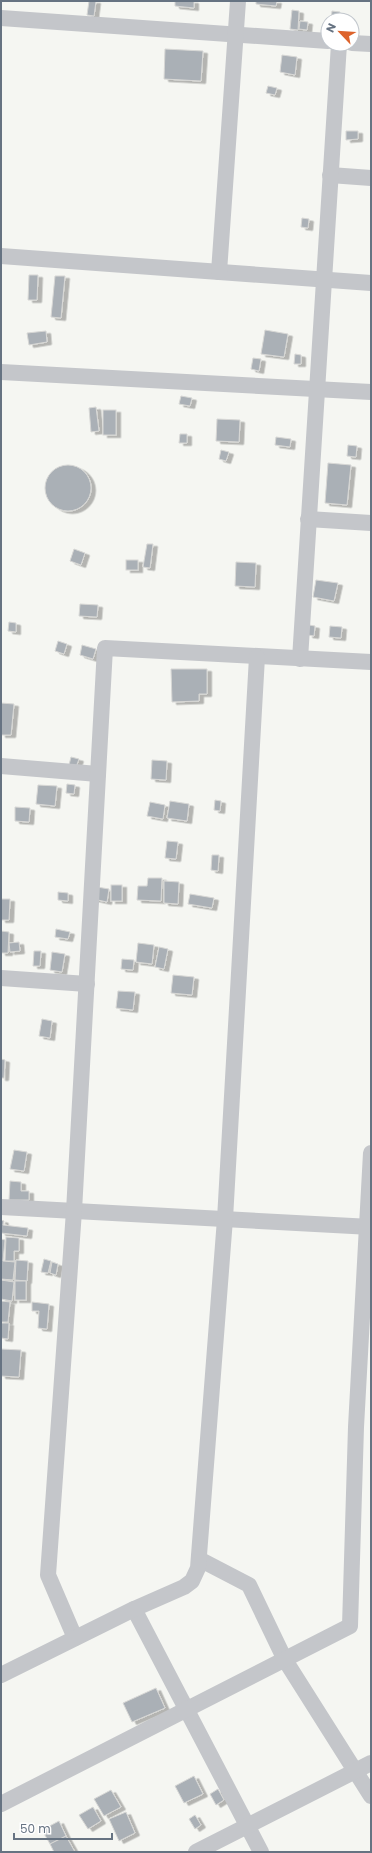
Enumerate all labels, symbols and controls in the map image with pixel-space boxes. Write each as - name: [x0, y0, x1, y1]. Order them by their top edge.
- north arrow: [320, 12, 360, 52]
- text: N: [322, 21, 340, 35]
- scale bar: [14, 1815, 112, 1841]
- text: 50 m: [20, 1820, 51, 1837]

